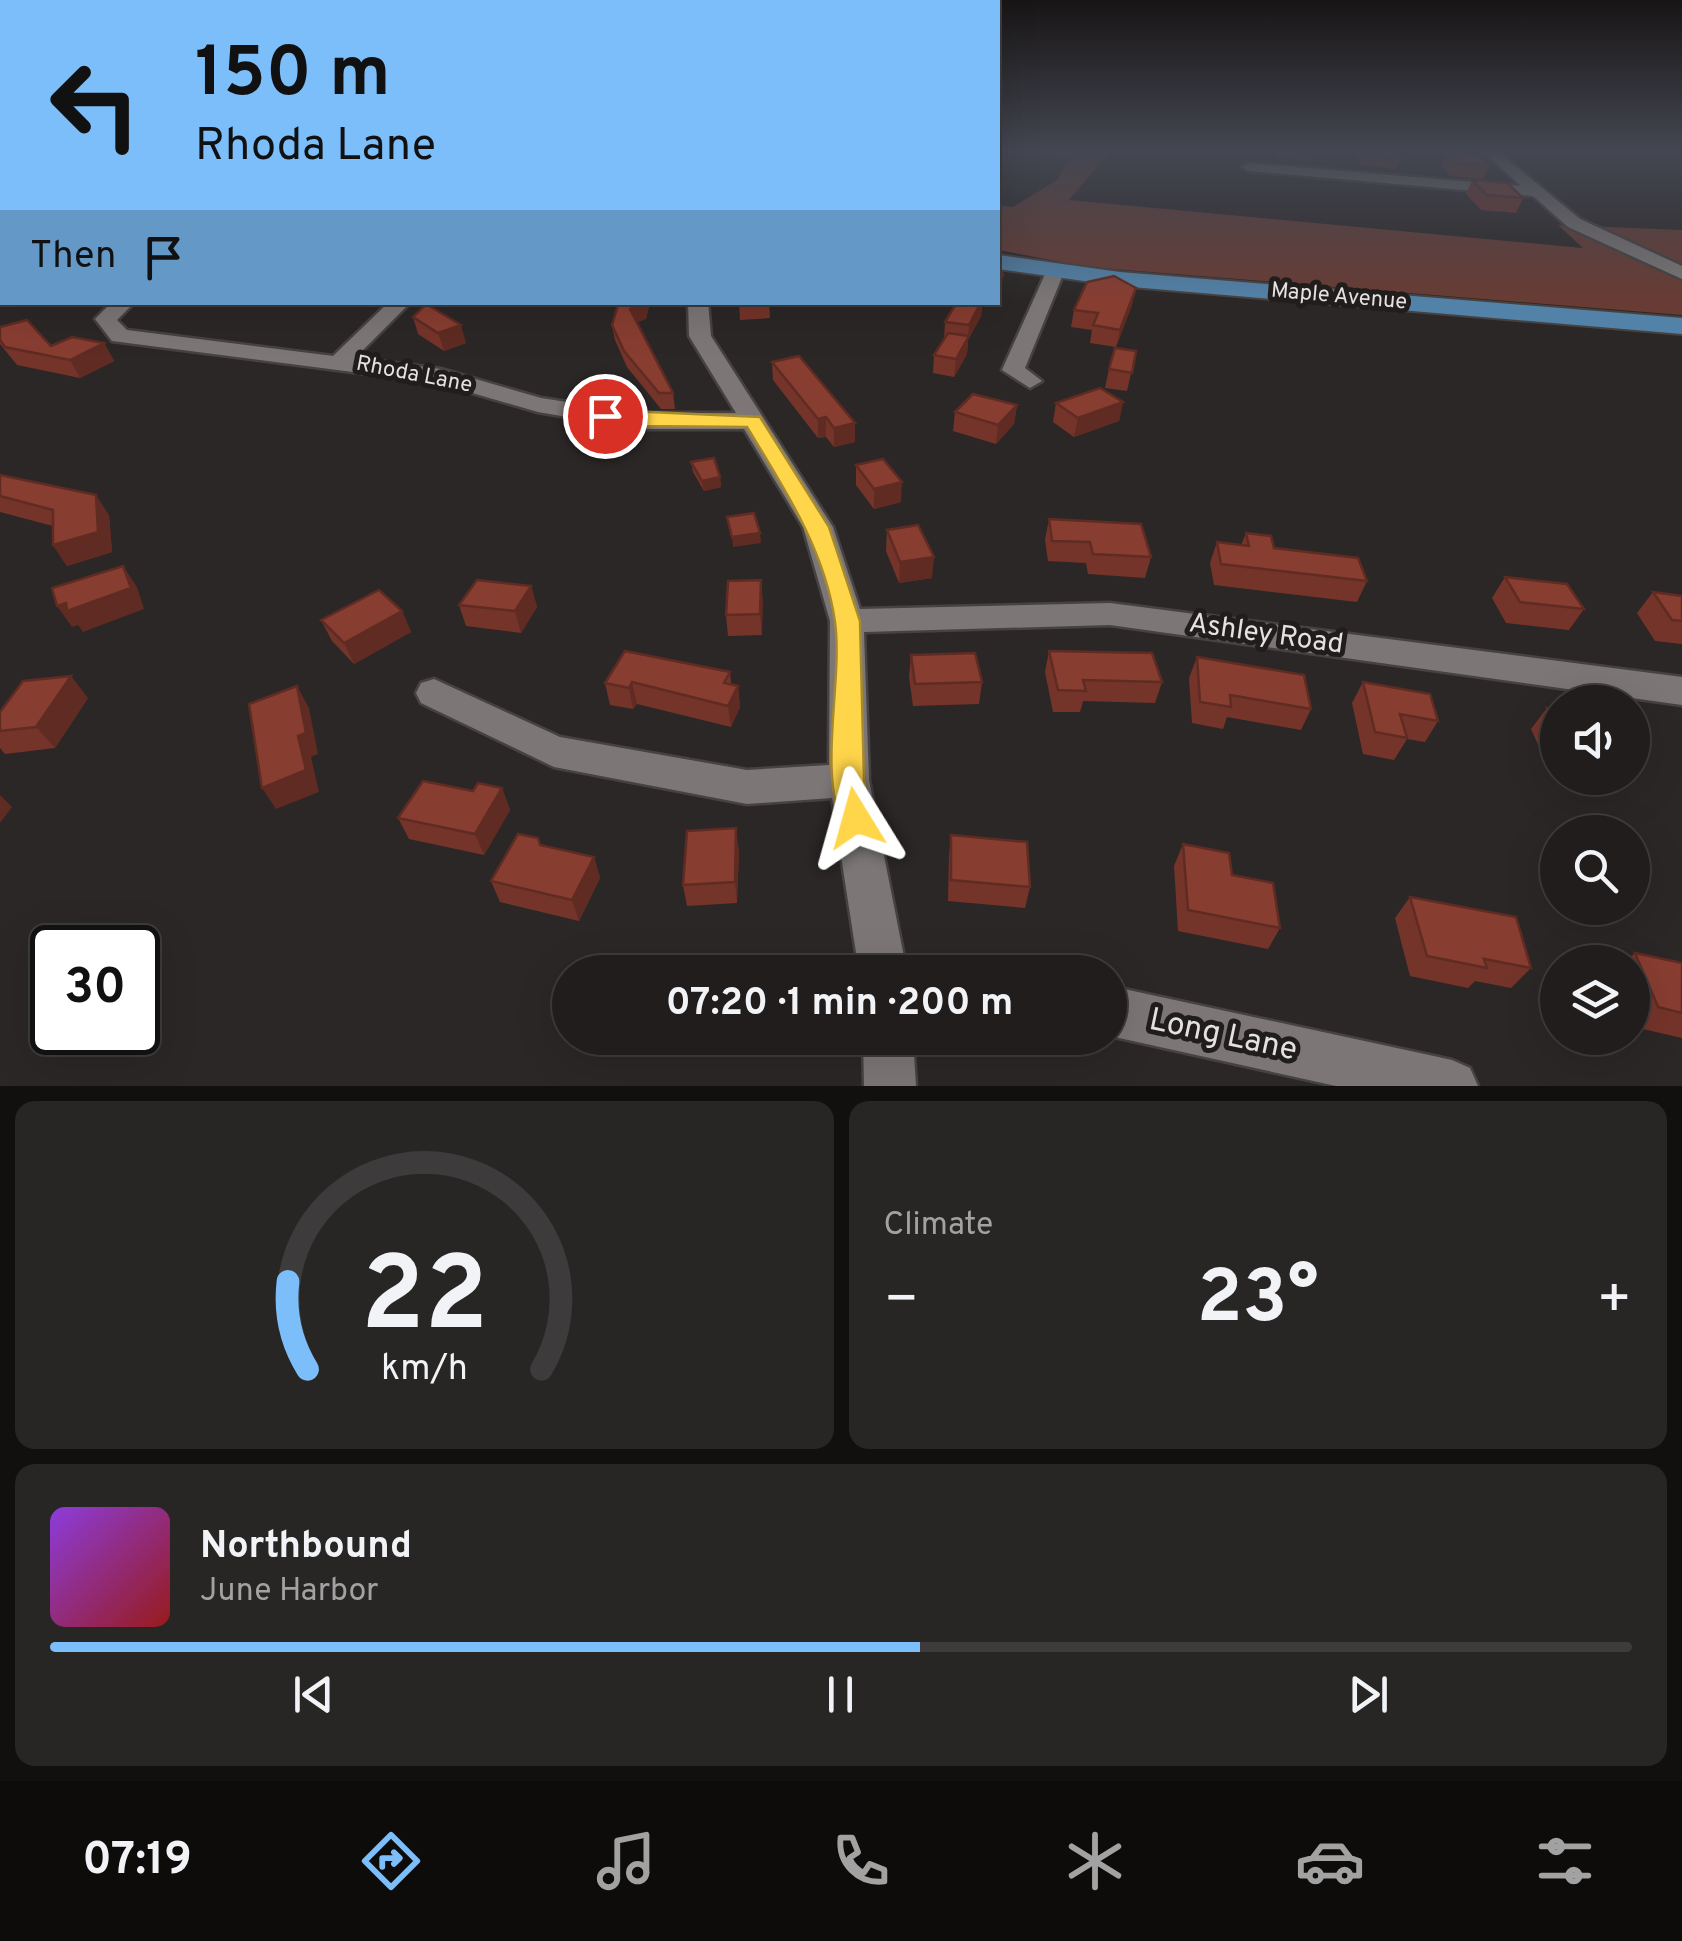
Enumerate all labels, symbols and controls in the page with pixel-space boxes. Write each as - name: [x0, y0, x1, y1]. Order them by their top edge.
- text: 150 m: [195, 32, 390, 121]
- icon: left: [30, 40, 160, 170]
- text: Rhoda Lane: [195, 119, 436, 176]
- icon: arrive: [136, 230, 191, 285]
- text: Then: [30, 233, 116, 282]
- street label: Maple Avenue: [1270, 278, 1408, 316]
- street label: Rhoda Lane: [354, 351, 474, 399]
- pin: [563, 374, 648, 459]
- icon: arrive: [578, 389, 633, 444]
- street label: Ashley Road: [1186, 606, 1346, 664]
- map controls: [1540, 685, 1650, 1055]
- button: sound: [1540, 685, 1650, 795]
- position arrow: [804, 766, 908, 870]
- button: search: [1540, 815, 1650, 925]
- speed limit sign: 30: [30, 925, 160, 1055]
- button: layers: [1540, 945, 1650, 1055]
- text: 07:20 · 1 min · 200 m: [666, 980, 1013, 1029]
- street label: Long Lane: [1145, 1001, 1301, 1071]
- text: Climate: [884, 1206, 993, 1246]
- text: 22: [361, 1235, 488, 1367]
- text: 23°: [1197, 1254, 1319, 1349]
- text: −: [884, 1267, 919, 1337]
- text: +: [1597, 1267, 1632, 1337]
- text: km/h: [381, 1347, 468, 1393]
- text: Northbound: [200, 1523, 412, 1572]
- text: June Harbor: [200, 1572, 379, 1612]
- icon: previous: [286, 1667, 341, 1722]
- icon: pause: [813, 1667, 868, 1722]
- icon: next: [1341, 1667, 1396, 1722]
- icon: directions: [356, 1826, 426, 1896]
- icon: music: [591, 1826, 661, 1896]
- icon: phone: [826, 1826, 896, 1896]
- icon: climate: [1060, 1826, 1130, 1896]
- icon: car: [1295, 1826, 1365, 1896]
- icon: filters: [1530, 1826, 1600, 1896]
- text: 07:19: [82, 1833, 192, 1890]

